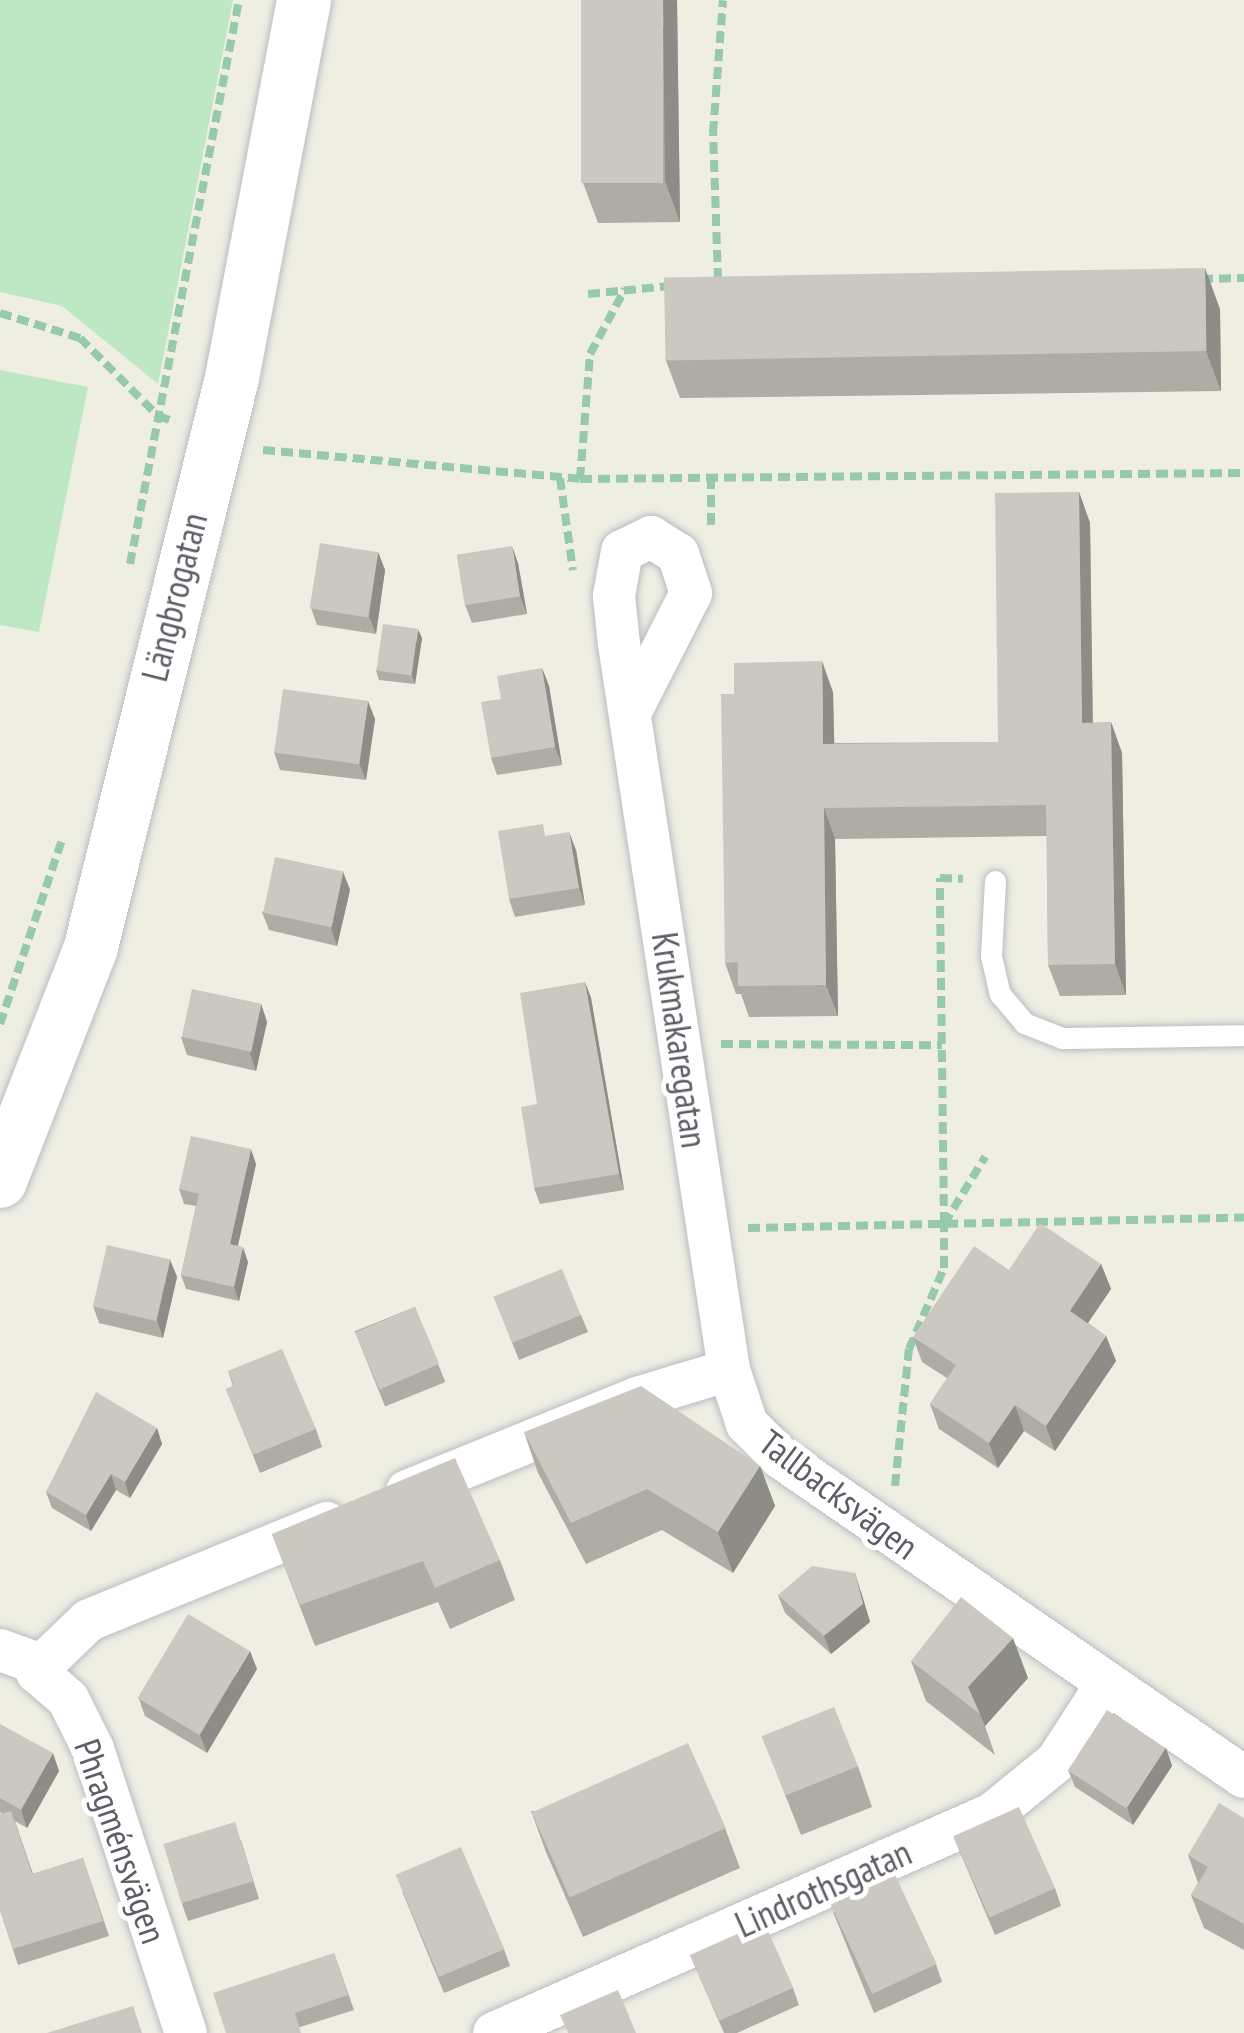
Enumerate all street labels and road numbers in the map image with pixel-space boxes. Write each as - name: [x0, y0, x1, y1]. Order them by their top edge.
- street label: Längbrogatan: [132, 508, 216, 686]
- street label: Krukmakaregatan: [643, 929, 717, 1151]
- street label: Tallbacksvägen: [751, 1420, 927, 1568]
- street label: Phragménsvägen: [66, 1733, 176, 1949]
- street label: Lindrothsgatan: [729, 1830, 917, 1946]

